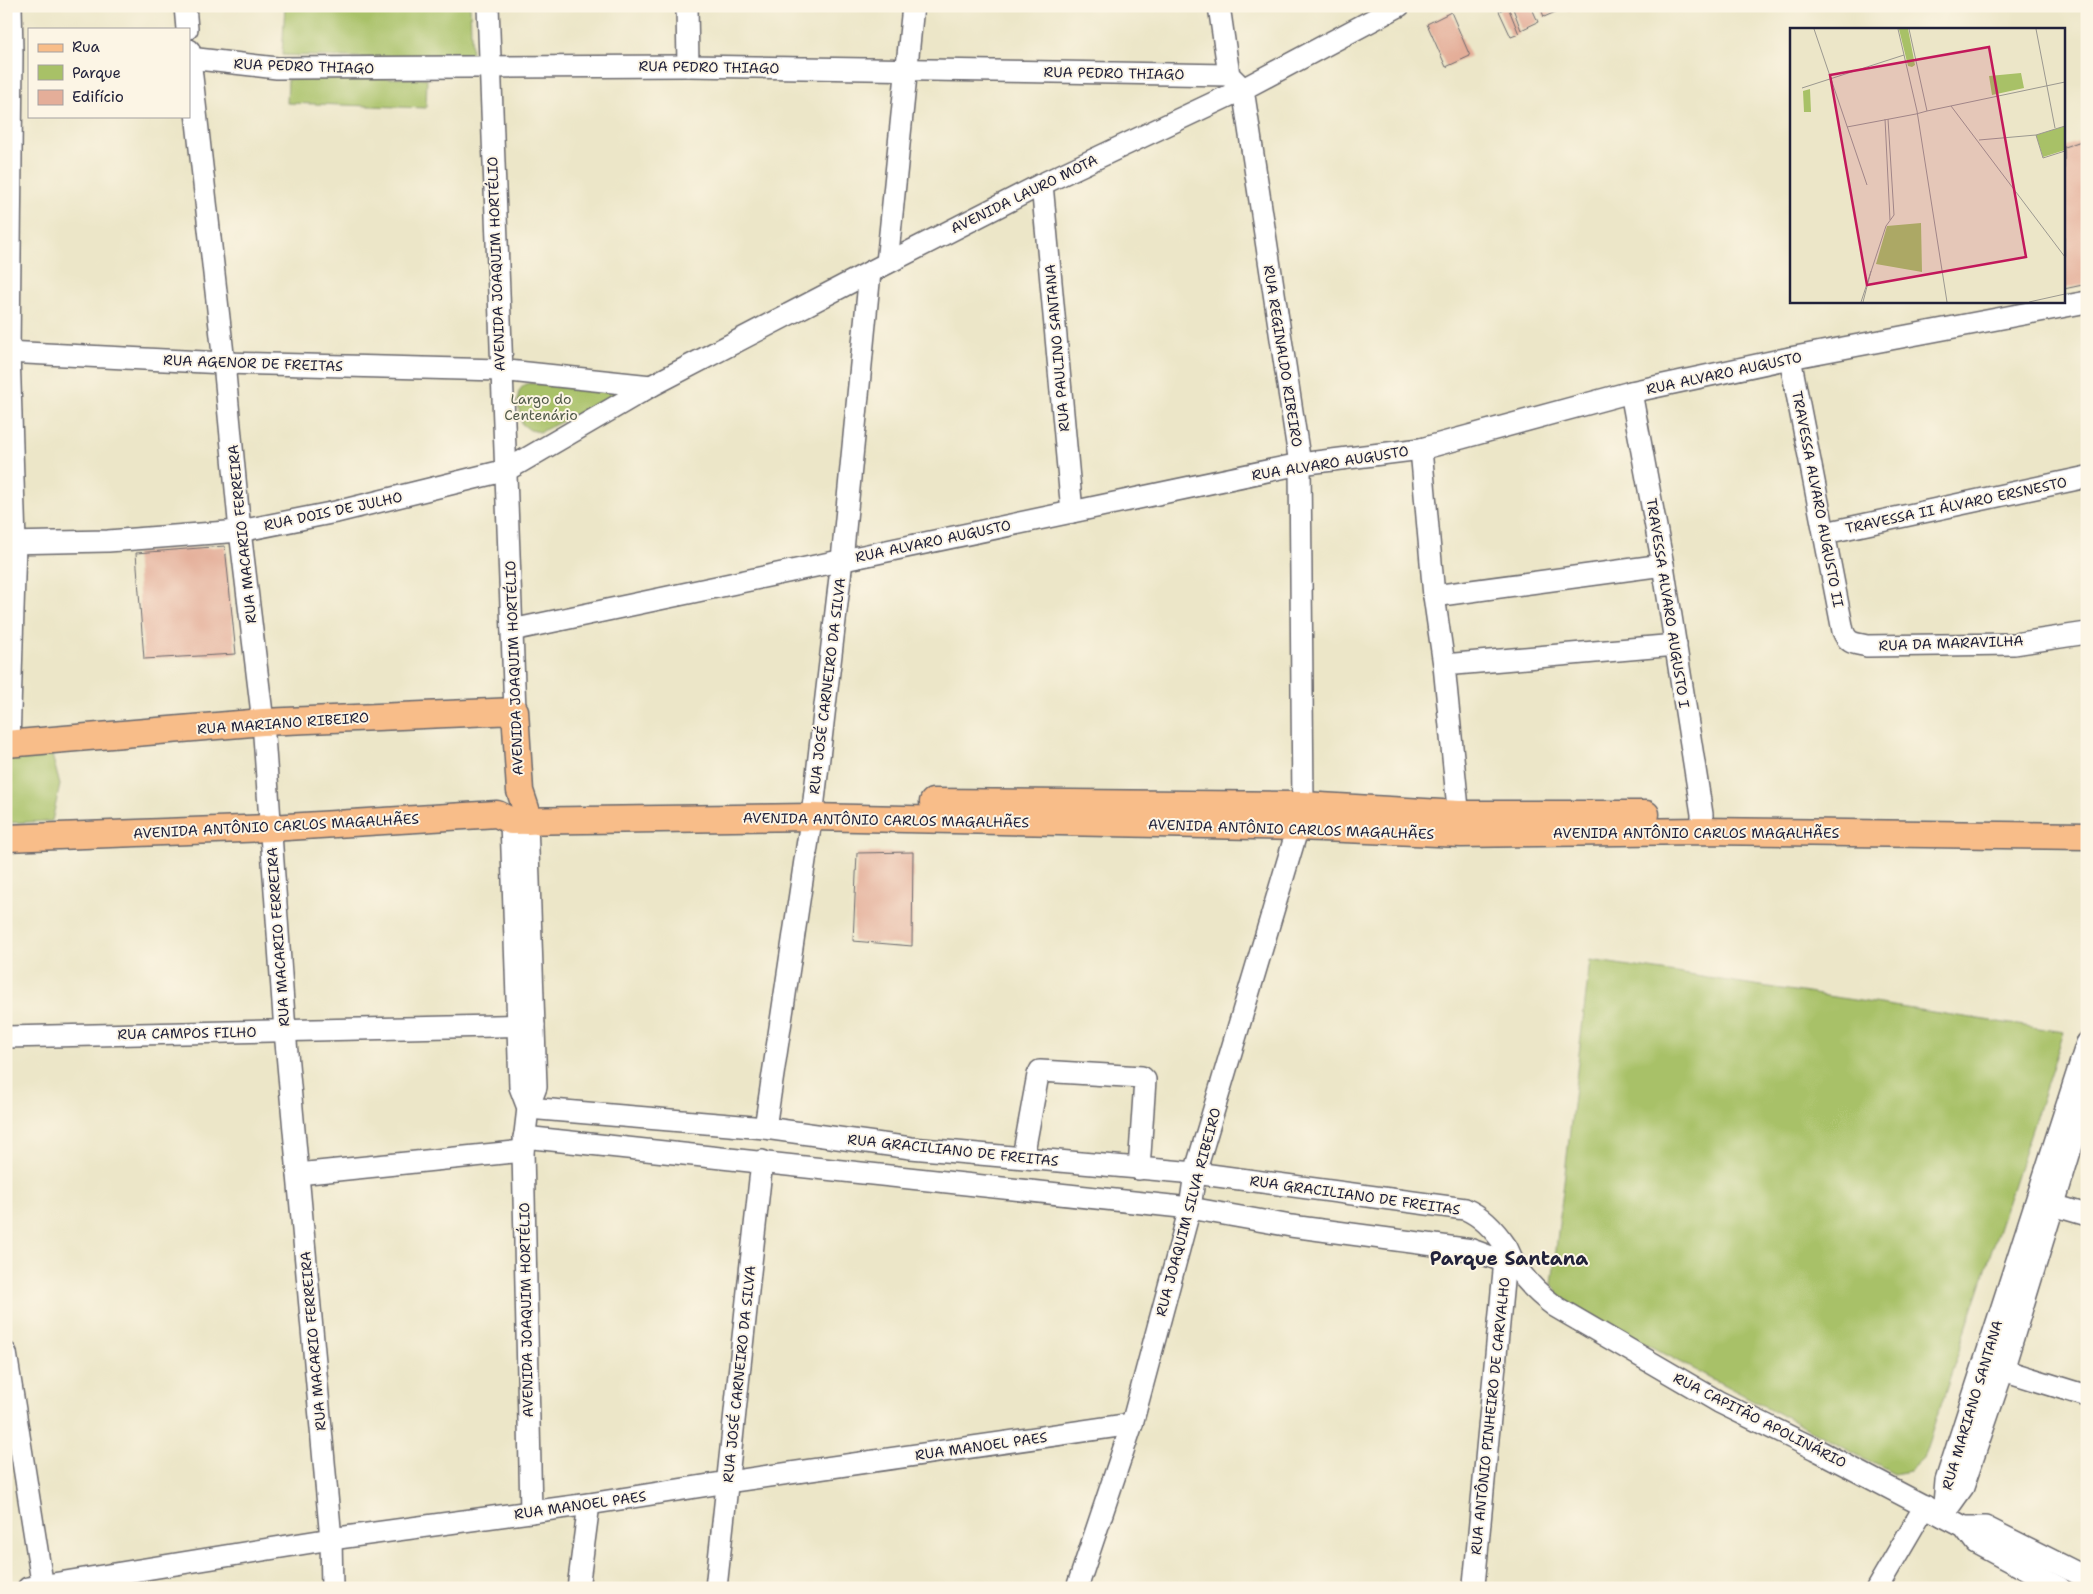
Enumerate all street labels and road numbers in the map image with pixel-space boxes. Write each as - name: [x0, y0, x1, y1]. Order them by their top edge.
- street label: RUA PEDRO THIAGO: [233, 55, 375, 77]
- street label: RUA PEDRO THIAGO: [638, 57, 780, 77]
- street label: RUA PEDRO THIAGO: [1043, 63, 1185, 83]
- street label: AVENIDA LAURO MOTA: [948, 151, 1100, 237]
- street label: AVENIDA JOAQUIM HORTÉLIO: [483, 156, 509, 372]
- street label: RUA PAULINO SANTANA: [1041, 264, 1073, 432]
- street label: RUA REGINALDO RIBEIRO: [1260, 264, 1306, 448]
- street label: RUA ALVARO AUGUSTO: [1645, 348, 1803, 398]
- street label: RUA AGENOR DE FREITAS: [163, 351, 343, 375]
- street label: TRAVESSA ALVARO AUGUSTO II: [1788, 389, 1848, 609]
- street label: RUA ALVARO AUGUSTO: [1250, 442, 1410, 484]
- street label: RUA MACARIO FERREIRA: [224, 444, 260, 624]
- street label: TRAVESSA II ÁLVARO ERSNESTO: [1844, 473, 2068, 537]
- street label: RUA DOIS DE JULHO: [262, 488, 404, 534]
- street label: TRAVESSA ALVARO AUGUSTO I: [1643, 497, 1694, 709]
- street label: RUA ALVARO AUGUSTO: [854, 516, 1012, 566]
- street label: AVENIDA JOAQUIM HORTÉLIO: [501, 560, 527, 776]
- street label: RUA JOSÉ CARNEIRO DA SILVA: [805, 577, 849, 795]
- street label: RUA DA MARAVILHA: [1878, 631, 2024, 655]
- street label: RUA MARIANO RIBEIRO: [196, 708, 370, 738]
- street label: AVENIDA ANTÔNIO CARLOS MAGALHÃES: [743, 808, 1030, 832]
- street label: AVENIDA ANTÔNIO CARLOS MAGALHÃES: [132, 809, 420, 842]
- street label: AVENIDA ANTÔNIO CARLOS MAGALHÃES: [1148, 814, 1435, 843]
- street label: AVENIDA ANTÔNIO CARLOS MAGALHÃES: [1553, 823, 1839, 842]
- street label: RUA MACARIO FERREIRA: [263, 847, 293, 1027]
- street label: RUA CAMPOS FILHO: [117, 1023, 257, 1043]
- street label: RUA JOAQUIM SILVA RIBEIRO: [1151, 1106, 1225, 1318]
- street label: RUA GRACILIANO DE FREITAS: [847, 1130, 1060, 1170]
- street label: RUA GRACILIANO DE FREITAS: [1249, 1171, 1462, 1219]
- street label: AVENIDA JOAQUIM HORTÉLIO: [515, 1202, 537, 1418]
- street label: RUA MACARIO FERREIRA: [296, 1251, 330, 1431]
- street label: RUA JOSÉ CARNEIRO DA SILVA: [719, 1265, 759, 1483]
- street label: RUA ANTÔNIO PINHEIRO DE CARVALHO: [1466, 1276, 1514, 1556]
- street label: RUA MARIANO SANTANA: [1938, 1318, 2006, 1492]
- street label: RUA CAPITÃO APOLINÁRIO: [1671, 1368, 1850, 1472]
- street label: RUA MANOEL PAES: [914, 1428, 1048, 1464]
- street label: RUA MANOEL PAES: [513, 1487, 647, 1523]

